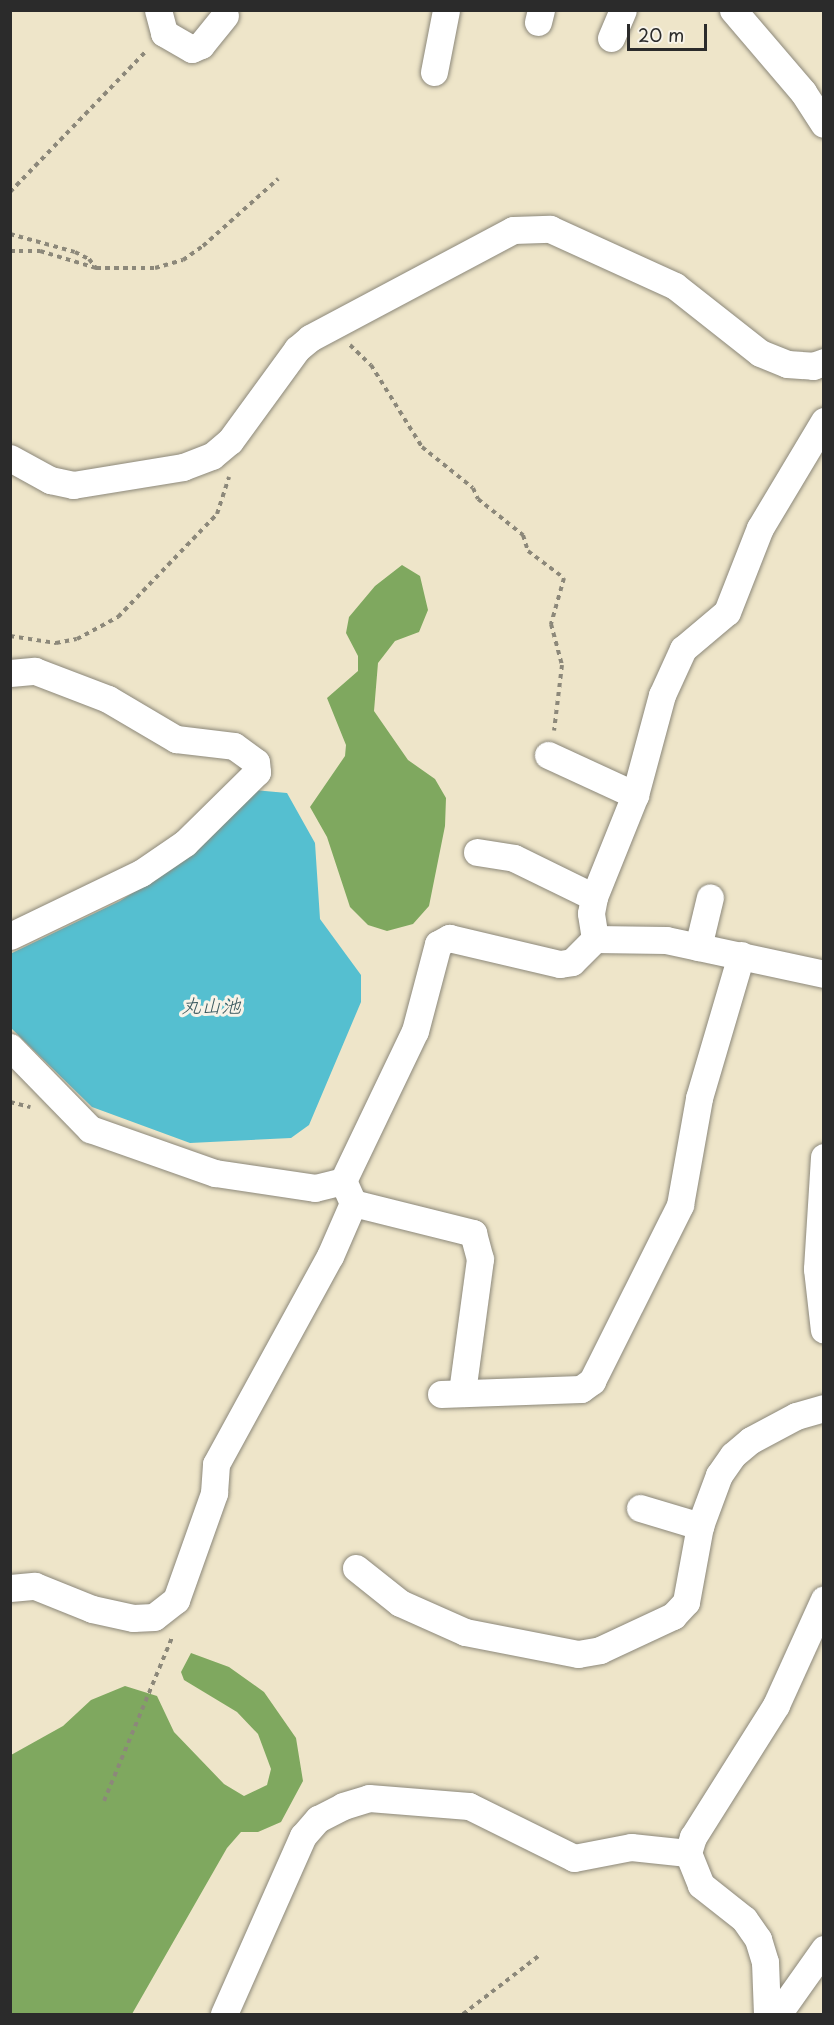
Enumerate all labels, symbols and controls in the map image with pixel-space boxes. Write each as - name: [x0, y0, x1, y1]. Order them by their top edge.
- scale bar: [630, 12, 710, 50]
- text: 20 m: [638, 21, 684, 48]
- water label: 丸山池: [181, 993, 241, 1017]

